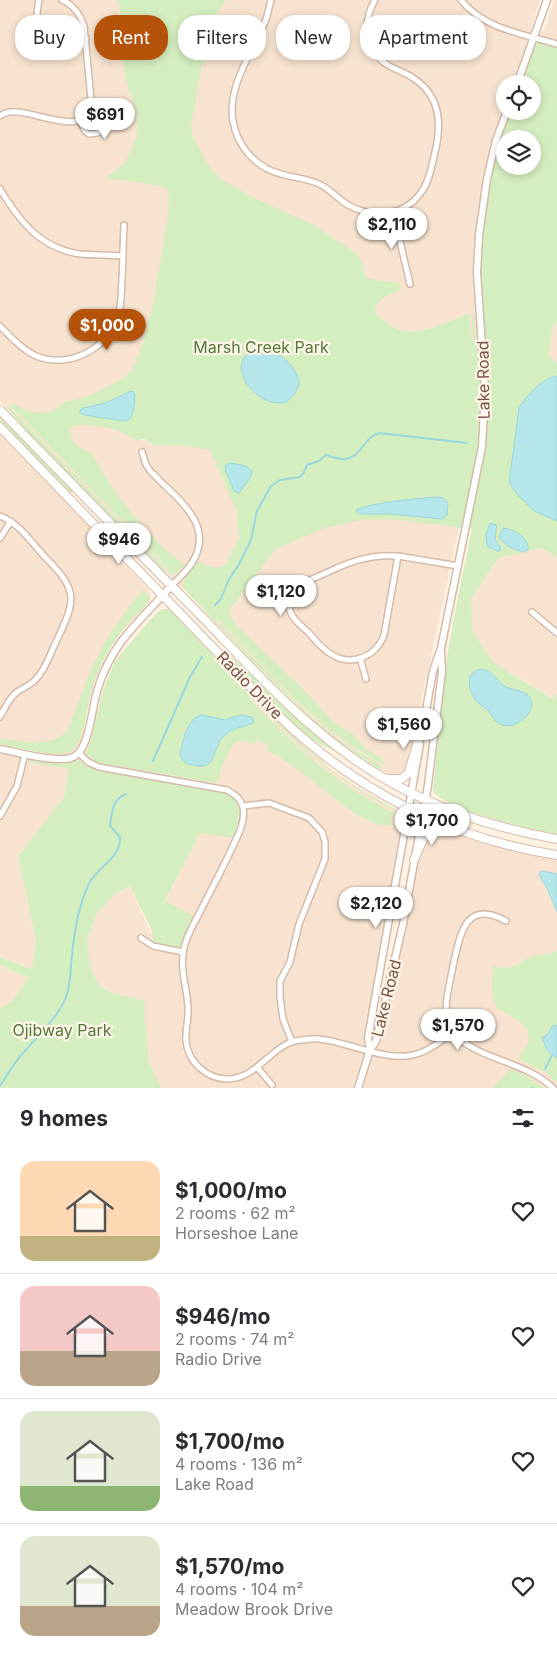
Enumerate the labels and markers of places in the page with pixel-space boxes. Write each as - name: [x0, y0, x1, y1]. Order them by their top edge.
- pin: $691: [75, 98, 135, 140]
- pin: $2,110: [351, 208, 433, 250]
- pin: $1,000: [66, 308, 148, 351]
- pin: $946: [89, 522, 149, 565]
- pin: $1,120: [240, 574, 322, 617]
- pin: $1,560: [363, 708, 445, 750]
- pin: $1,700: [391, 804, 473, 846]
- pin: $2,120: [335, 886, 417, 929]
- pin: $1,570: [417, 1008, 499, 1051]

